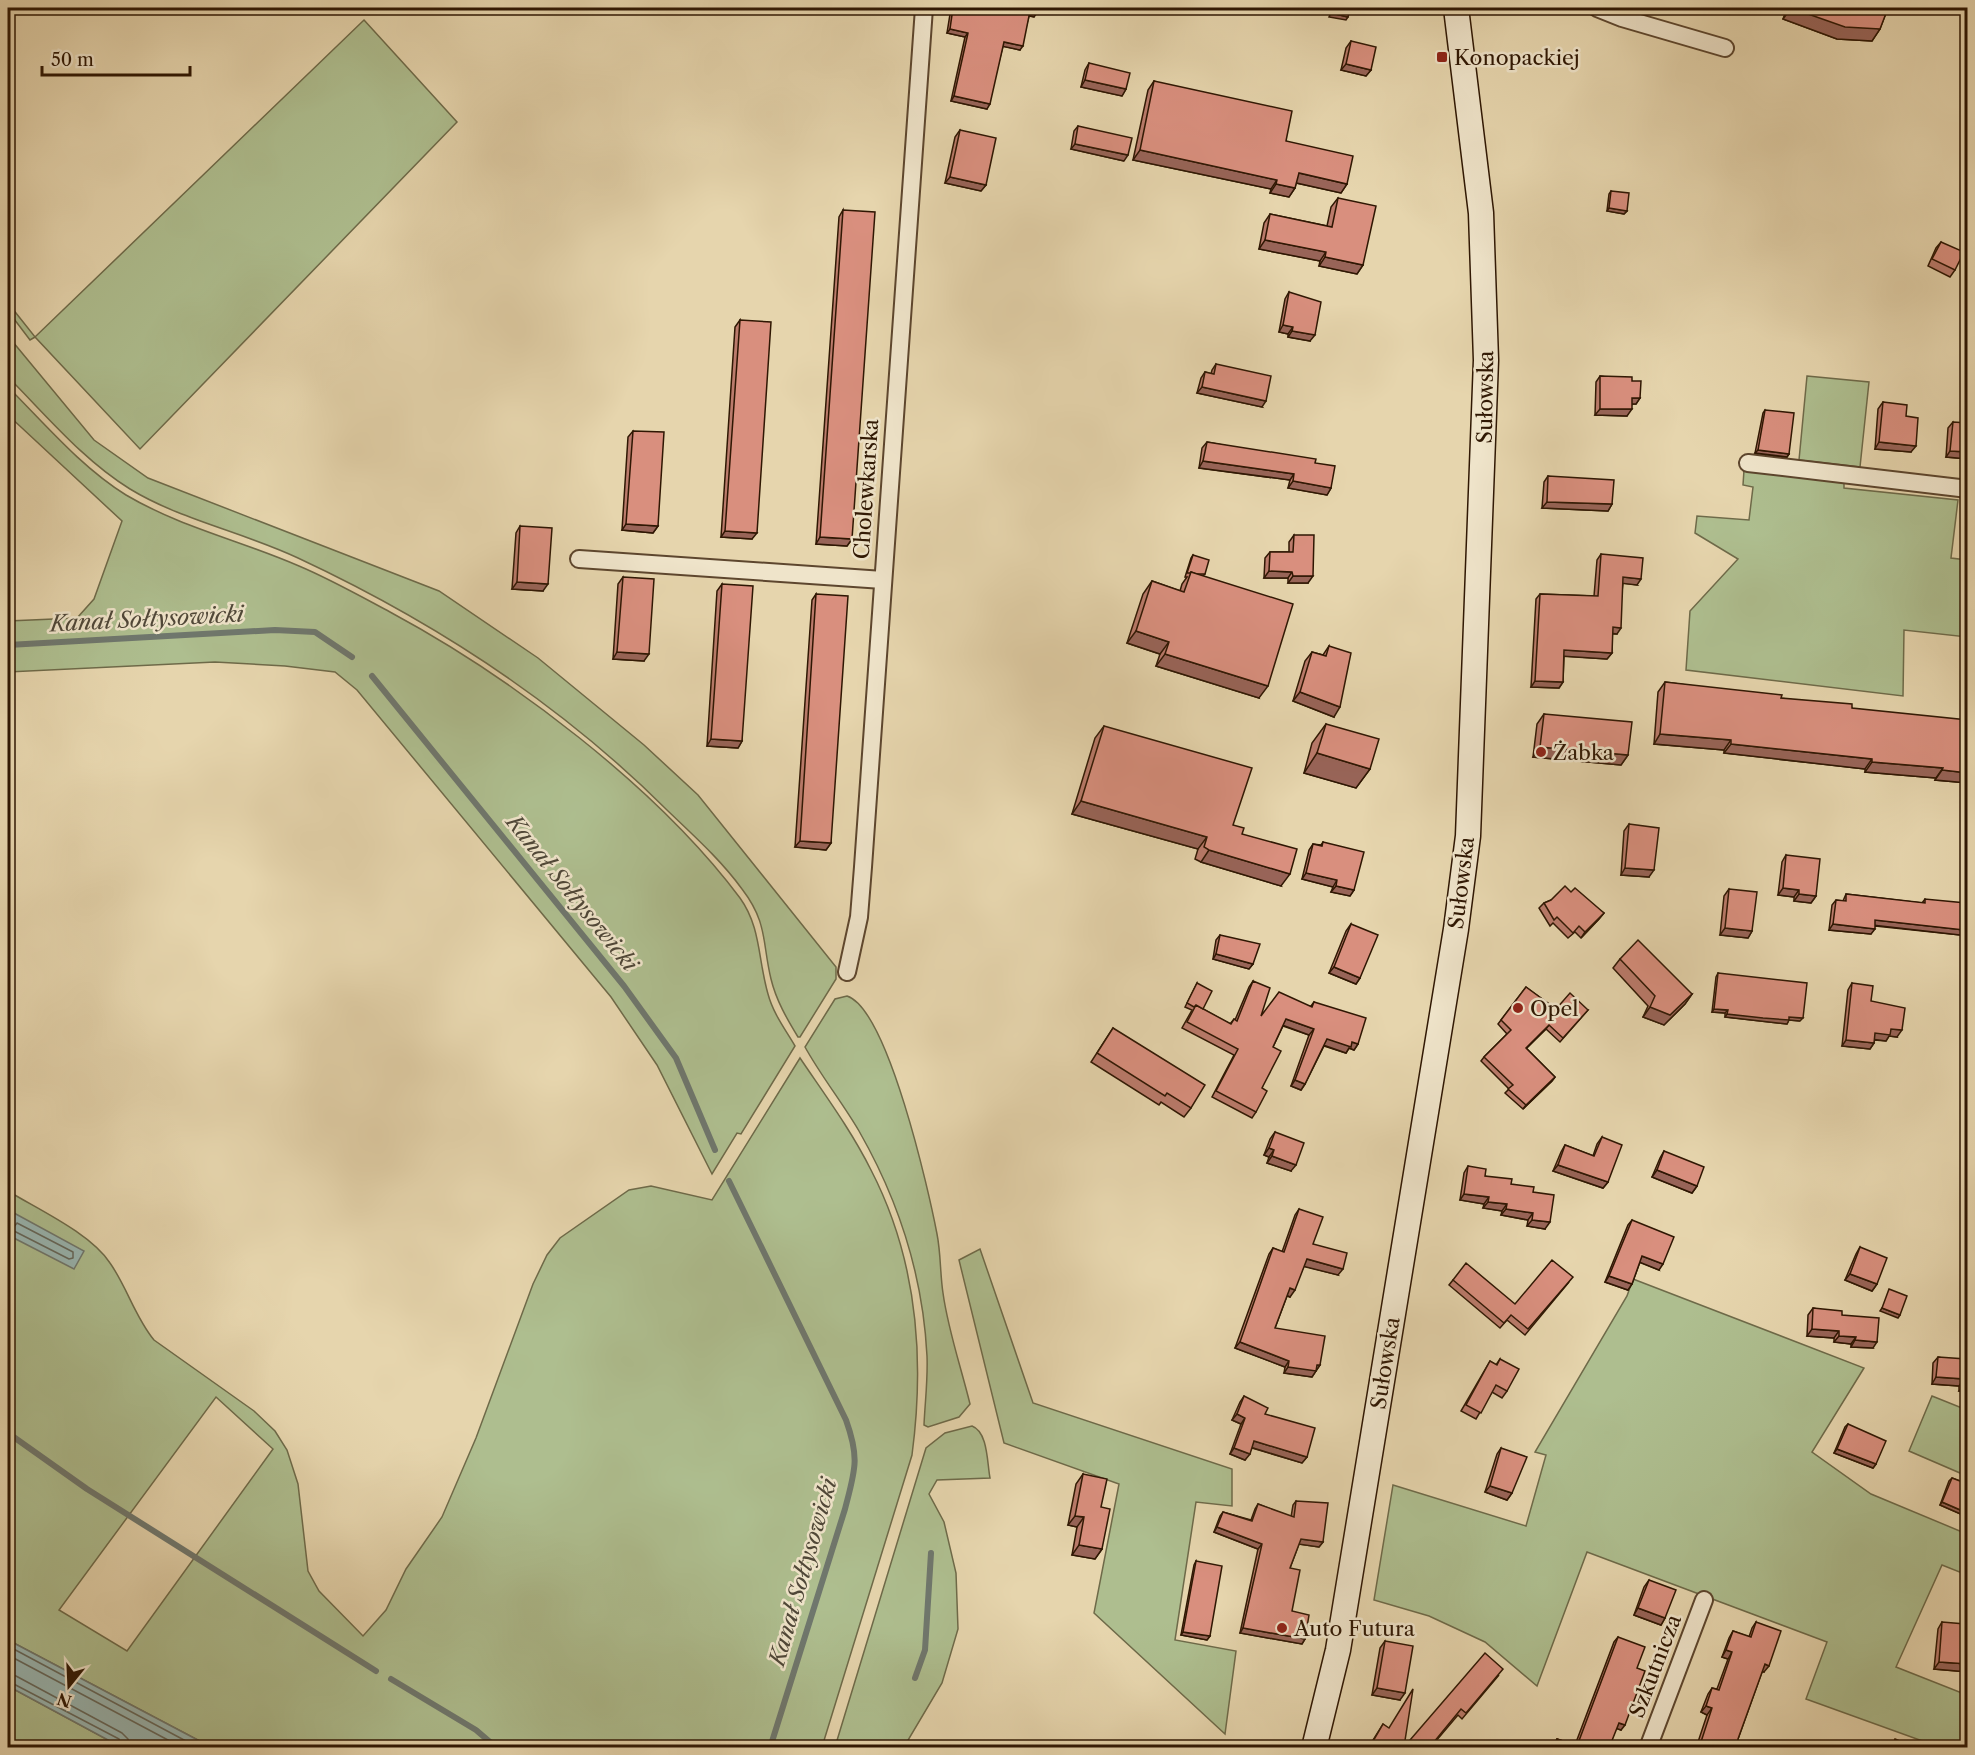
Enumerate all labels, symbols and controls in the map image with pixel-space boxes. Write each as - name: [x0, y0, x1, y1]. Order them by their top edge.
- scale bar: [42, 39, 190, 77]
- place label: Konopackiej: [1454, 45, 1580, 70]
- text: 50 m: [51, 49, 94, 71]
- marker: Konopackiej: [1435, 50, 1449, 64]
- street label: Sułowska: [1472, 349, 1498, 444]
- street label: Cholewkarska: [849, 417, 883, 560]
- water label: Kanał Sołtysowicki: [47, 600, 246, 638]
- place label: Żabka: [1553, 740, 1615, 765]
- marker: Żabka: [1534, 745, 1548, 759]
- water label: Kanał Sołtysowicki: [499, 808, 644, 978]
- street label: Sułowska: [1443, 834, 1479, 931]
- place label: Opel: [1530, 996, 1578, 1021]
- marker: Opel: [1511, 1001, 1525, 1015]
- street label: Sułowska: [1365, 1314, 1405, 1411]
- water label: Kanał Sołtysowicki: [763, 1474, 843, 1671]
- street label: Szkutnicza: [1624, 1610, 1686, 1721]
- place label: Auto Futura: [1293, 1616, 1416, 1641]
- marker: Auto Futura: [1275, 1621, 1289, 1635]
- north arrow: [39, 1656, 99, 1716]
- text: N: [55, 1689, 74, 1712]

